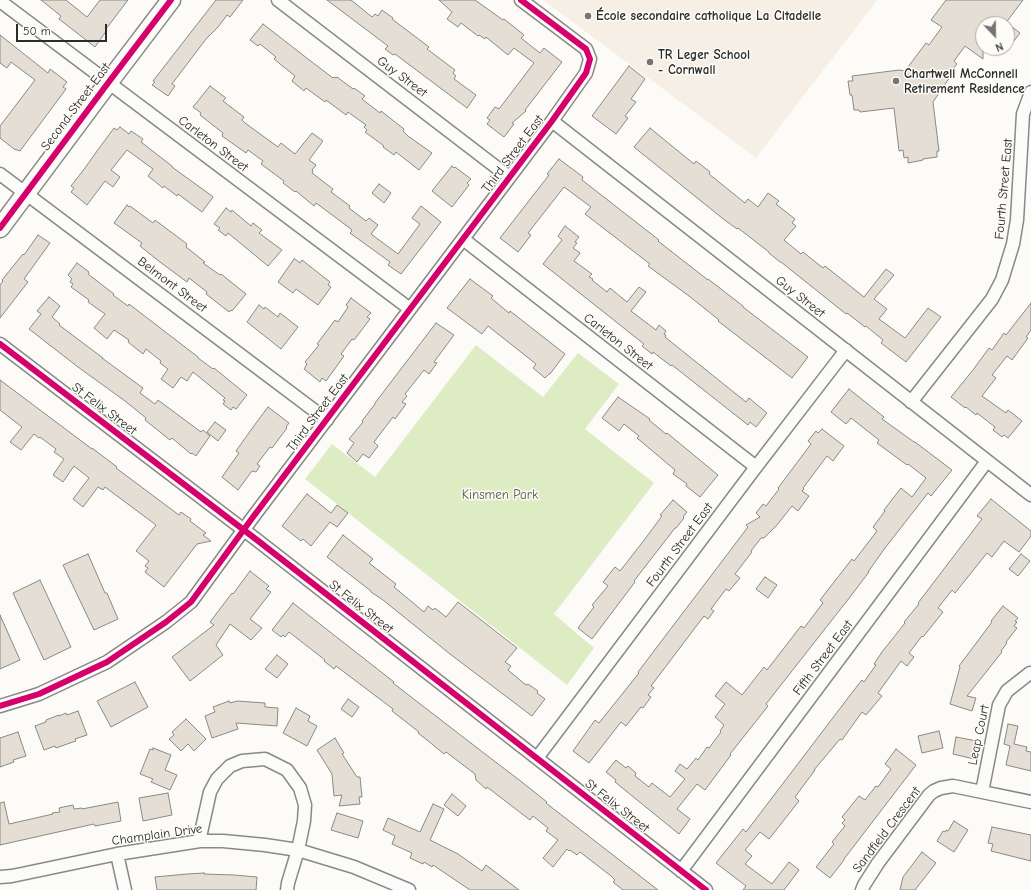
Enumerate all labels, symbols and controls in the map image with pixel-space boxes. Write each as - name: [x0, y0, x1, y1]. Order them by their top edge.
- place label: École secondaire catholique La Citadelle: [596, 8, 821, 24]
- marker: École secondaire catholique La Citadelle: [583, 11, 593, 21]
- scale bar: [18, 16, 109, 42]
- north arrow: [975, 16, 1015, 56]
- text: 50 m: [23, 24, 51, 38]
- text: N: [994, 39, 1005, 54]
- place label: TR Leger School - Cornwall: [658, 47, 750, 78]
- street label: Guy Street: [374, 53, 430, 101]
- marker: TR Leger School - Cornwall: [645, 57, 655, 67]
- street label: Second Street East: [38, 60, 114, 154]
- place label: Chartwell McConnell Retirement Residence: [904, 66, 1025, 97]
- marker: Chartwell McConnell Retirement Residence: [891, 76, 901, 86]
- street label: Third Street East: [479, 112, 547, 196]
- street label: Carleton Street: [175, 113, 251, 175]
- street label: Fourth Street East: [992, 138, 1016, 240]
- street label: Belmont Street: [134, 254, 210, 316]
- street label: Guy Street: [772, 273, 828, 321]
- street label: Carleton Street: [580, 310, 656, 374]
- street label: Third Street East: [284, 371, 352, 455]
- street label: St Felix Street: [68, 379, 140, 439]
- park label: Kinsmen Park: [462, 487, 538, 503]
- street label: Fourth Street East: [643, 500, 717, 590]
- street label: St Felix Street: [326, 577, 396, 637]
- street label: Fifth Street East: [790, 617, 856, 699]
- street label: Leap Court: [965, 703, 993, 767]
- street label: St Felix Street: [582, 776, 652, 836]
- street label: Sandfield Crescent: [850, 784, 924, 876]
- street label: Champlain Drive: [111, 821, 203, 849]

